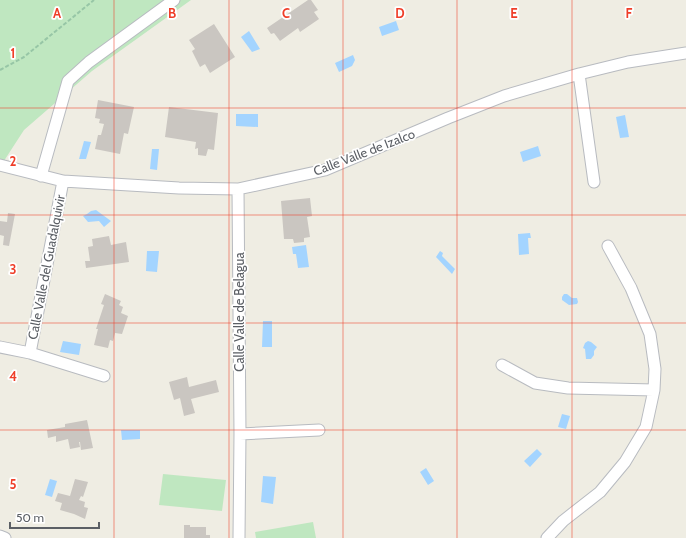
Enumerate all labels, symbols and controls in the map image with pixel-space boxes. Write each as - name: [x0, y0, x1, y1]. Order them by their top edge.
- text: A: [53, 5, 62, 21]
- text: B: [168, 5, 176, 21]
- text: C: [282, 5, 290, 21]
- text: D: [395, 5, 405, 21]
- text: E: [510, 5, 518, 21]
- text: F: [626, 5, 633, 21]
- text: 1: [11, 45, 15, 61]
- street label: Calle Valle de Izalco: [311, 125, 417, 179]
- text: 2: [10, 153, 17, 169]
- street label: Calle Valle del Guadalquivir: [24, 192, 68, 341]
- street label: Calle Valle de Belagua: [231, 252, 247, 372]
- text: 3: [9, 261, 17, 277]
- text: 4: [9, 368, 17, 384]
- text: 5: [10, 476, 17, 492]
- scale bar: [10, 504, 99, 530]
- text: 50 m: [16, 510, 44, 525]

